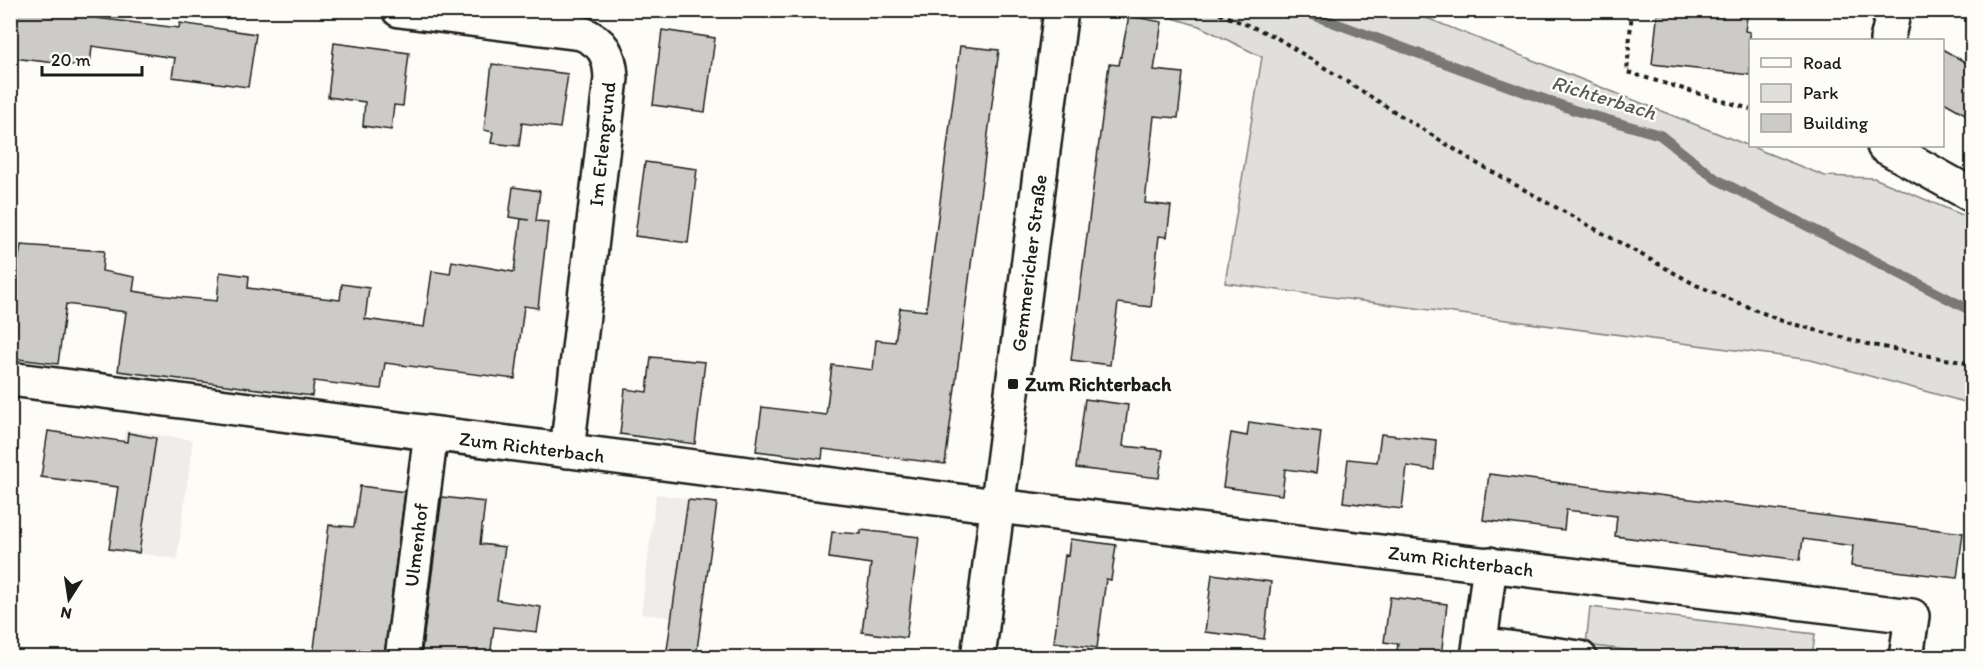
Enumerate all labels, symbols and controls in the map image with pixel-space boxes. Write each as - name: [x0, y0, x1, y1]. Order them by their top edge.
- scale bar: [42, 39, 142, 77]
- legend: [1749, 39, 1944, 147]
- text: 20 m: [51, 49, 91, 71]
- text: Road: [1803, 52, 1842, 74]
- water label: Richterbach: [1549, 69, 1660, 125]
- street label: Im Erlengrund: [584, 80, 621, 207]
- text: Park: [1803, 82, 1838, 104]
- text: Building: [1803, 112, 1869, 134]
- street label: Gemmericher Straße: [1006, 173, 1052, 353]
- place label: Zum Richterbach: [1025, 372, 1172, 396]
- marker: Zum Richterbach: [1006, 377, 1020, 391]
- street label: Zum Richterbach: [458, 426, 606, 468]
- street label: Ulmenhof: [399, 501, 433, 588]
- street label: Zum Richterbach: [1387, 540, 1535, 582]
- north arrow: [39, 569, 99, 629]
- text: N: [59, 603, 73, 624]

